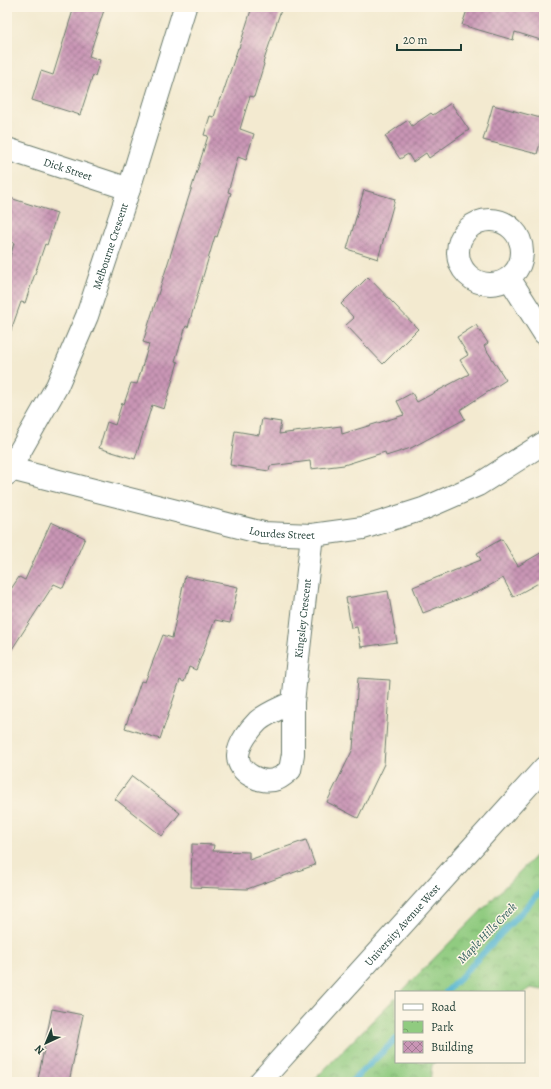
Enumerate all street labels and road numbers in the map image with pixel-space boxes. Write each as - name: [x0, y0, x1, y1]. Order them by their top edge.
- street label: Dick Street: [42, 154, 94, 184]
- street label: Melbourne Crescent: [89, 200, 132, 291]
- street label: Lourdes Street: [248, 522, 316, 543]
- street label: Kingsley Crescent: [291, 577, 315, 659]
- street label: University Avenue West: [361, 880, 444, 969]

